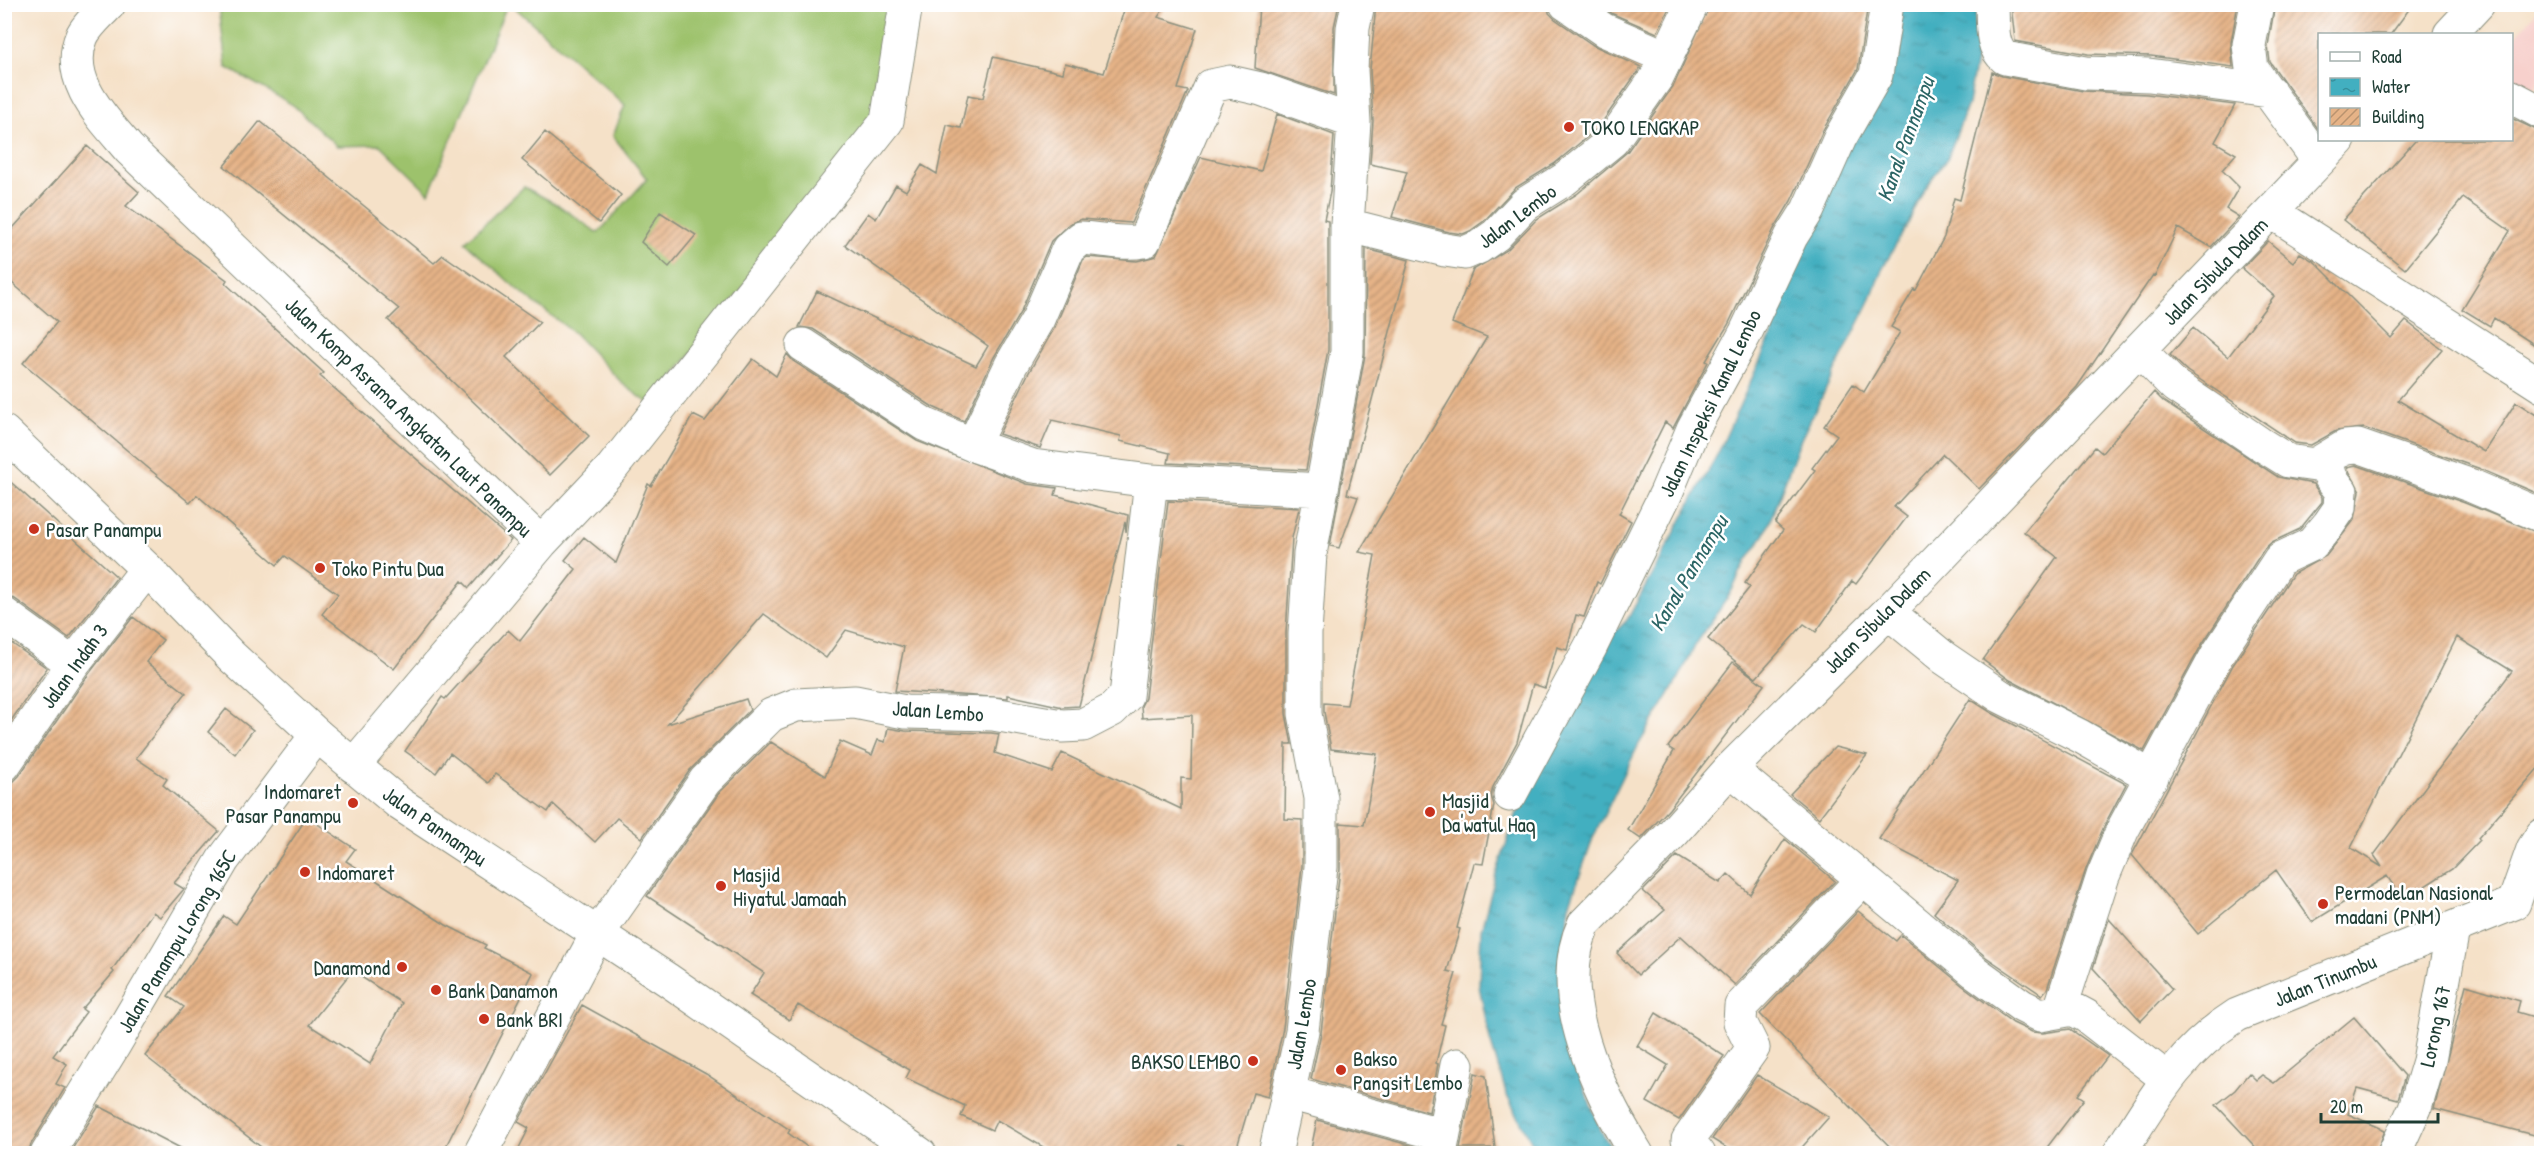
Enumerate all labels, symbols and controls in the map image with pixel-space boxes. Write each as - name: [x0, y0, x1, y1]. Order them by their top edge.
- legend: [2318, 33, 2513, 141]
- text: Road: [2372, 44, 2402, 69]
- water label: Kanal Pannampu: [1869, 70, 1942, 205]
- text: Water: [2372, 74, 2410, 99]
- text: Building: [2372, 104, 2424, 129]
- place label: TOKO LENGKAP: [1581, 113, 1700, 142]
- marker: TOKO LENGKAP: [1562, 120, 1576, 134]
- street label: Jalan Lembo: [1472, 177, 1562, 255]
- street label: Jalan Sibula Dalam: [2156, 210, 2274, 332]
- street label: Jalan Komp Asrama Angkatan Laut Panampu: [279, 291, 540, 544]
- street label: Jalan Inspeksi Kanal Lembo: [1652, 304, 1768, 502]
- water label: Kanal Pannampu: [1642, 507, 1736, 637]
- place label: Pasar Panampu: [46, 515, 162, 544]
- marker: Pasar Panampu: [27, 522, 41, 536]
- place label: Toko Pintu Dua: [332, 554, 444, 583]
- street label: Jalan Sibula Dalam: [1817, 560, 1937, 680]
- marker: Toko Pintu Dua: [313, 561, 327, 575]
- street label: Jalan Indah 3: [33, 618, 115, 714]
- street label: Jalan Lembo: [891, 693, 985, 729]
- place label: Indomaret Pasar Panampu: [226, 777, 342, 830]
- street label: Jalan Pannampu: [377, 779, 494, 873]
- place label: Masjid Da'watul Haq: [1442, 786, 1536, 839]
- marker: Indomaret Pasar Panampu: [346, 796, 360, 810]
- marker: Masjid Da'watul Haq: [1423, 805, 1437, 819]
- street label: Jalan Panampu Lorong 165C: [111, 844, 243, 1038]
- place label: Indomaret: [317, 858, 395, 887]
- place label: Masjid Hiyatul Jamaah: [733, 860, 846, 913]
- marker: Indomaret: [298, 865, 312, 879]
- place label: Permodelan Nasional madani (PNM): [2335, 878, 2493, 931]
- marker: Masjid Hiyatul Jamaah: [714, 879, 728, 893]
- marker: Permodelan Nasional madani (PNM): [2316, 897, 2330, 911]
- street label: Jalan Tinumbu: [2270, 946, 2381, 1014]
- place label: Danamond: [314, 953, 390, 982]
- marker: Danamond: [395, 960, 409, 974]
- place label: Bank Danamon: [448, 976, 558, 1005]
- street label: Jalan Lembo: [1279, 976, 1323, 1072]
- street label: Lorong 167: [2412, 982, 2458, 1070]
- marker: Bank Danamon: [429, 983, 443, 997]
- place label: Bank BRI: [496, 1005, 563, 1034]
- marker: Bank BRI: [477, 1012, 491, 1026]
- place label: Bakso Pangsit Lembo: [1353, 1044, 1463, 1097]
- place label: BAKSO LEMBO: [1131, 1047, 1241, 1076]
- marker: BAKSO LEMBO: [1246, 1054, 1260, 1068]
- marker: Bakso Pangsit Lembo: [1334, 1063, 1348, 1077]
- scale bar: [2321, 1086, 2438, 1124]
- text: 20 m: [2330, 1094, 2363, 1119]

